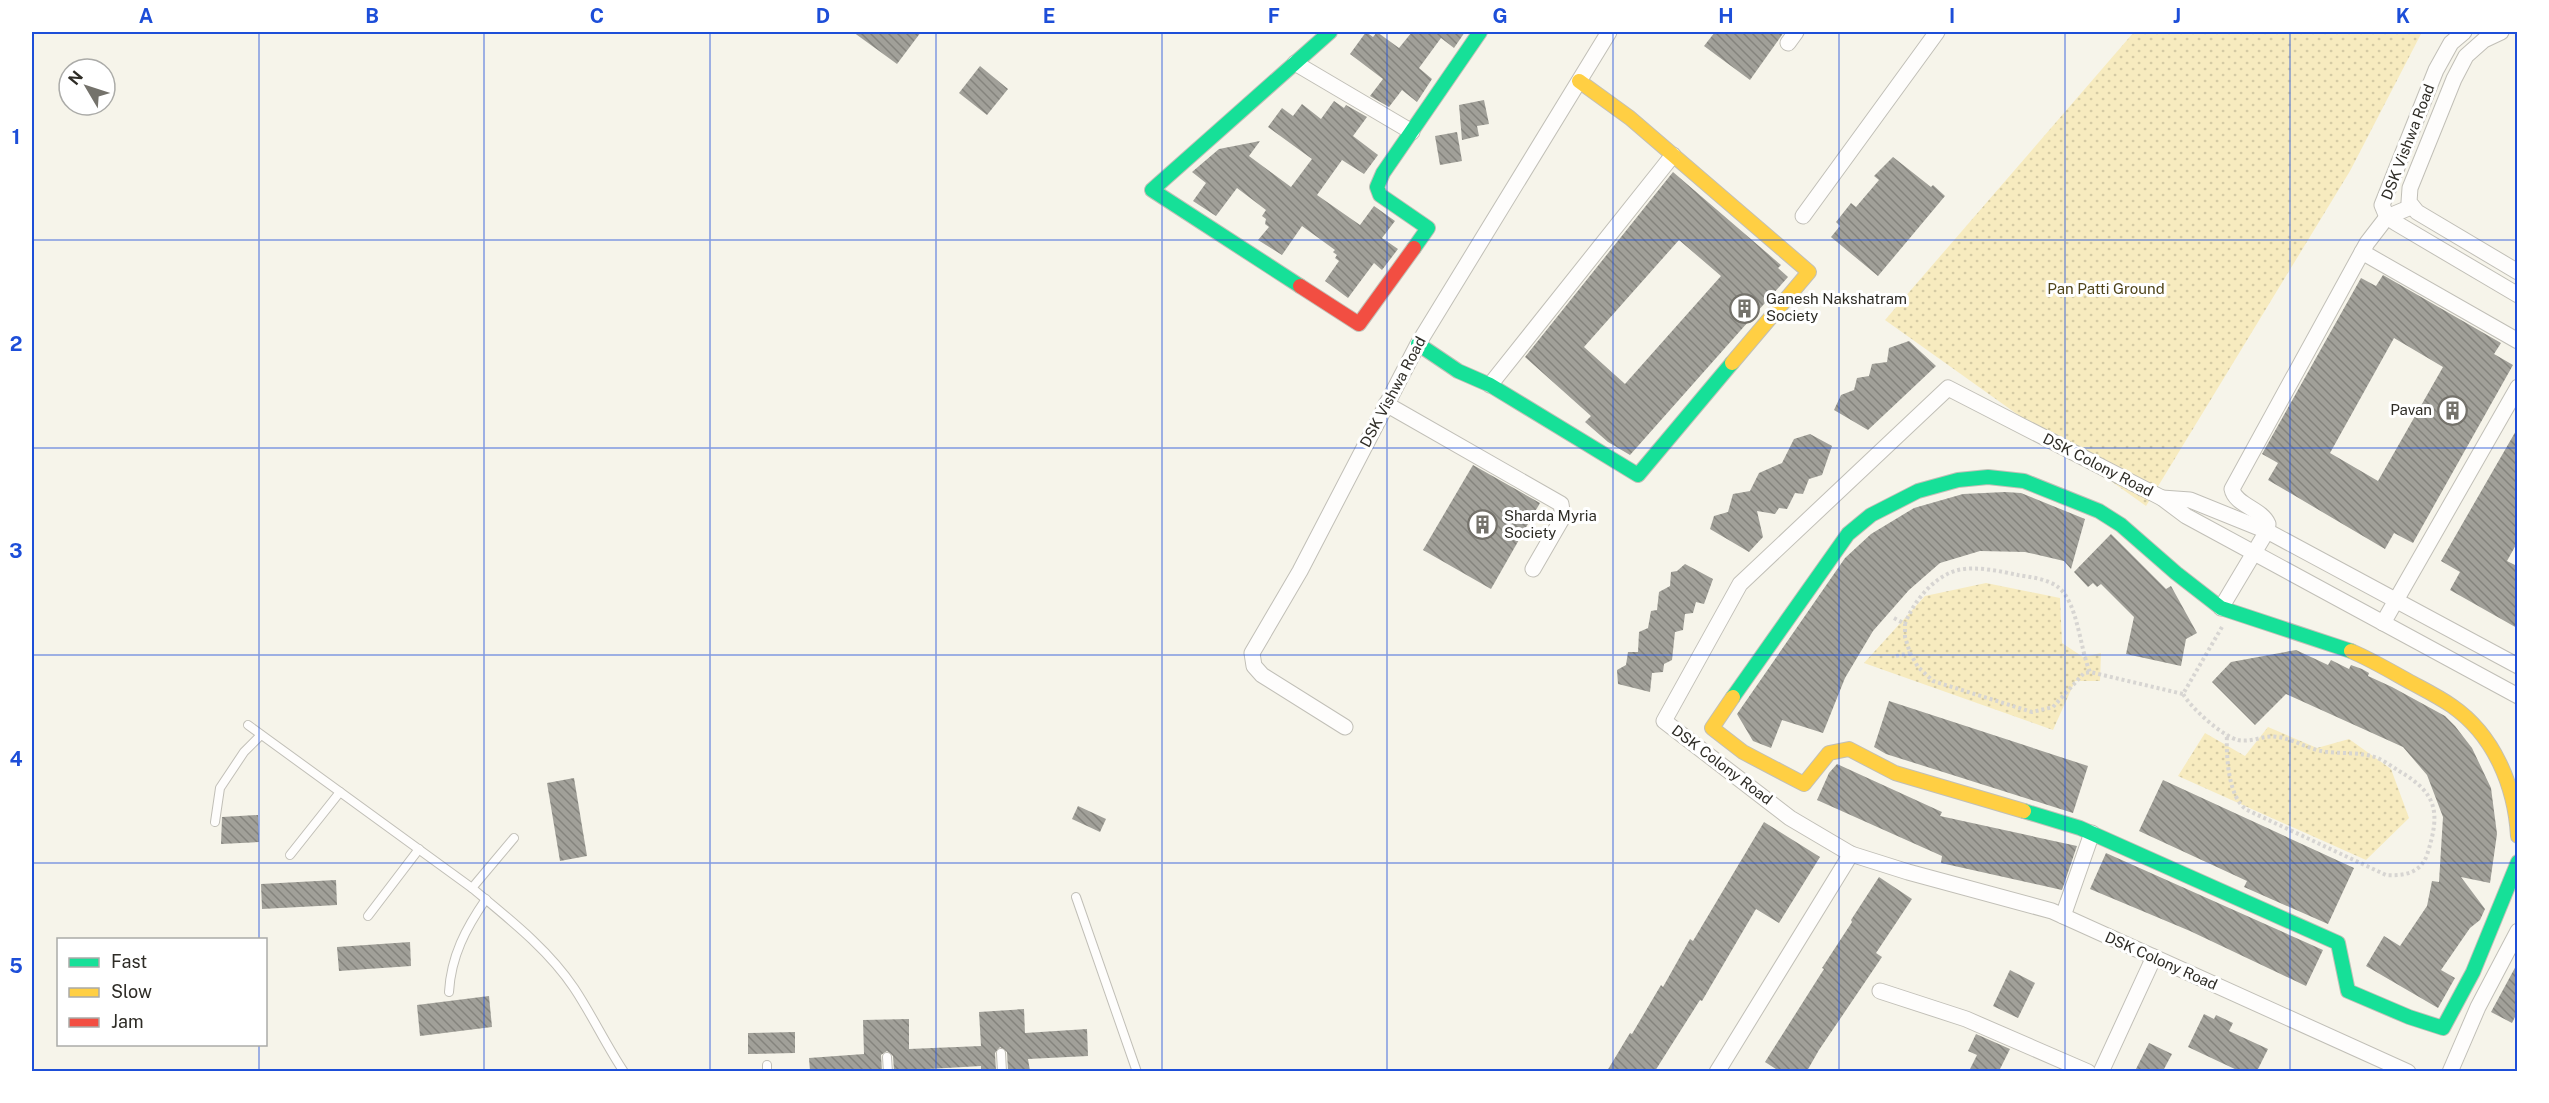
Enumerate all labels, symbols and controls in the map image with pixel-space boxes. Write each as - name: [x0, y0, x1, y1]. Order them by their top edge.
- text: A: [139, 4, 153, 28]
- text: B: [365, 4, 379, 28]
- text: C: [590, 4, 604, 28]
- text: D: [816, 4, 830, 28]
- text: E: [1043, 4, 1055, 28]
- text: F: [1268, 4, 1280, 28]
- text: G: [1492, 4, 1508, 28]
- text: H: [1718, 4, 1734, 28]
- text: I: [1949, 4, 1955, 28]
- text: J: [2173, 4, 2181, 28]
- text: K: [2396, 4, 2410, 28]
- north arrow: [57, 57, 117, 117]
- text: N: [64, 67, 87, 89]
- street label: DSK Vishwa Road: [2378, 82, 2437, 202]
- text: 1: [12, 125, 20, 149]
- park label: Pan Patti Ground: [2047, 280, 2165, 297]
- place label: Ganesh Nakshatram Society: [1766, 290, 1907, 324]
- building icon: Ganesh Nakshatram Society: [1729, 292, 1761, 324]
- text: 2: [10, 332, 22, 356]
- street label: DSK Vishwa Road: [1356, 334, 1429, 450]
- building icon: Pavan: [2437, 394, 2469, 426]
- place label: Pavan: [2390, 401, 2432, 418]
- street label: DSK Colony Road: [2040, 429, 2156, 500]
- place label: Sharda Myria Society: [1504, 507, 1597, 541]
- building icon: Sharda Myria Society: [1467, 509, 1499, 541]
- text: 3: [9, 539, 23, 563]
- street label: DSK Colony Road: [1669, 721, 1776, 808]
- text: 4: [9, 747, 23, 771]
- street label: DSK Colony Road: [2102, 928, 2220, 993]
- legend: [57, 938, 267, 1046]
- text: Fast: [111, 951, 147, 972]
- text: 5: [9, 954, 23, 978]
- text: Slow: [111, 981, 152, 1002]
- text: Jam: [111, 1011, 144, 1032]

